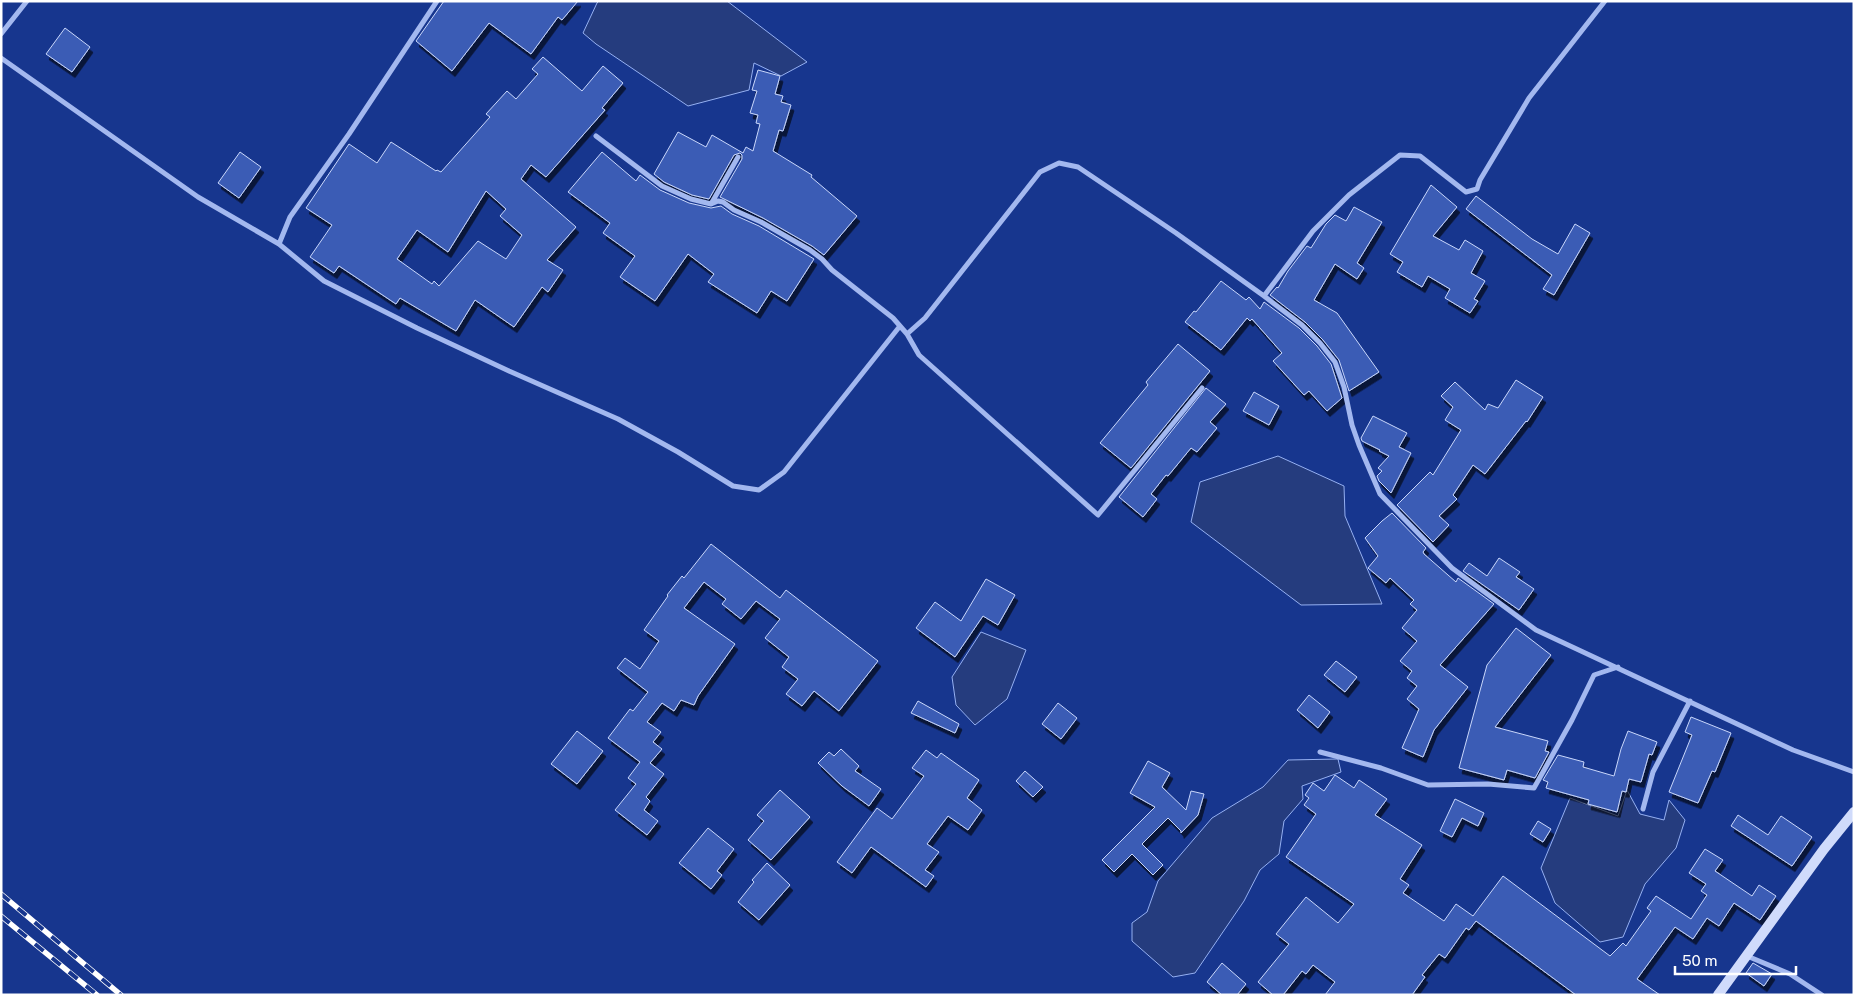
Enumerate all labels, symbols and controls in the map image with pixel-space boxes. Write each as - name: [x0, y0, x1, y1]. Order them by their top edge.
- scale bar: [1675, 944, 1796, 976]
- text: 50 m: [1682, 952, 1717, 969]

